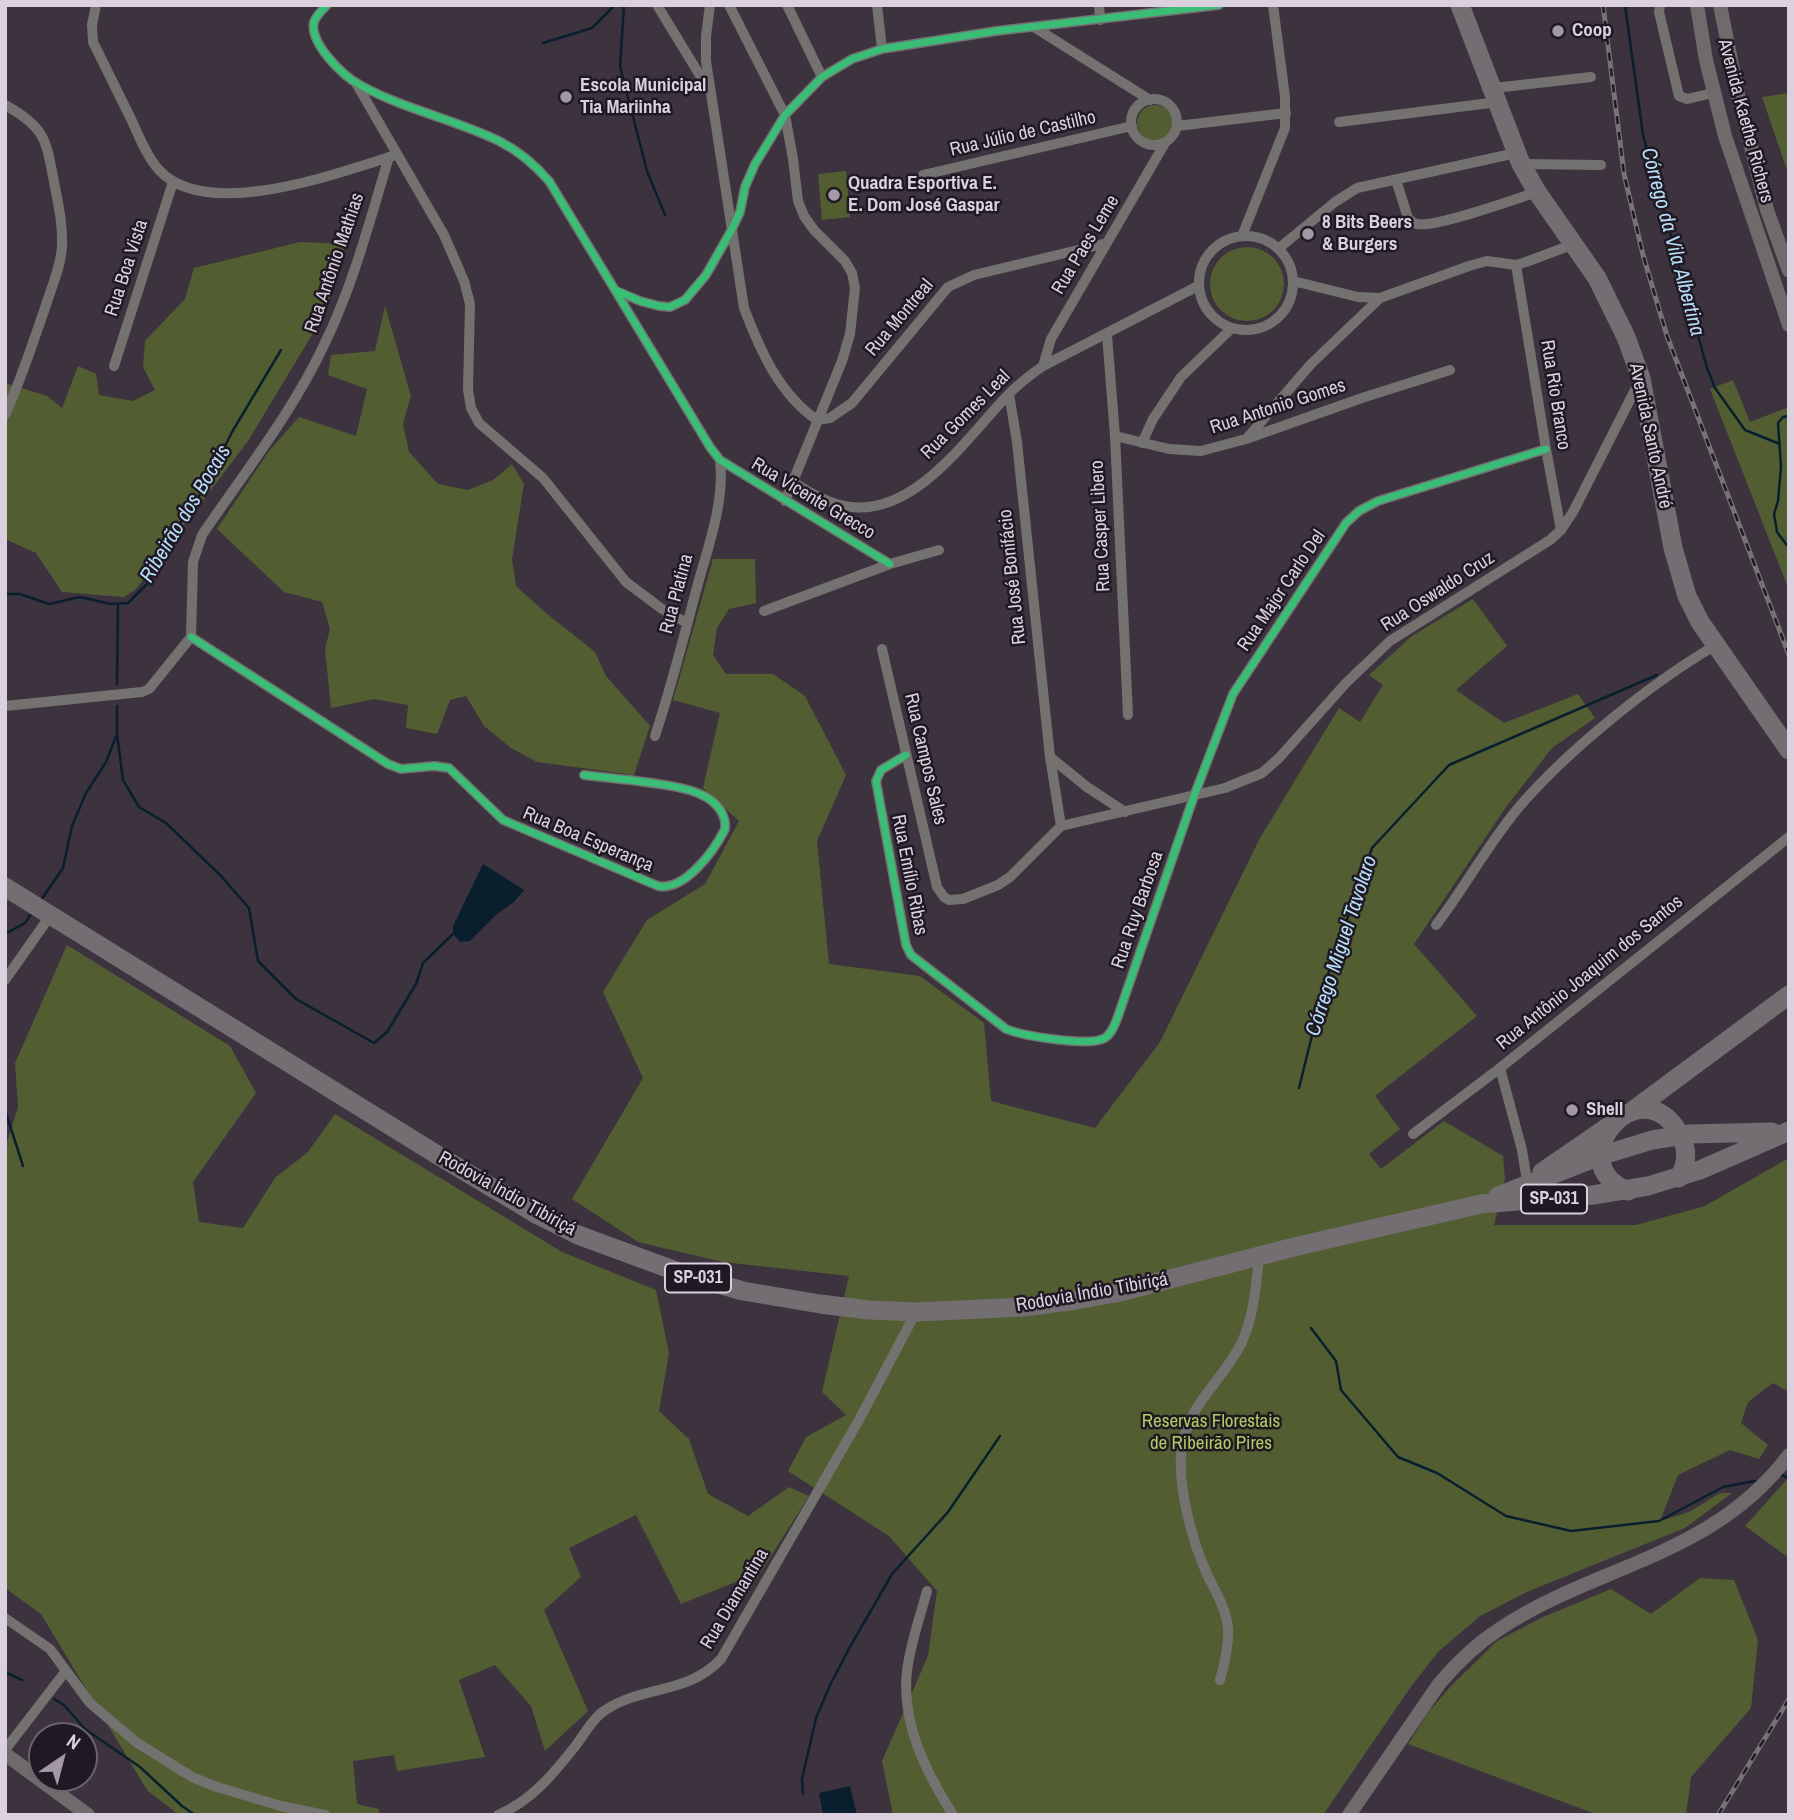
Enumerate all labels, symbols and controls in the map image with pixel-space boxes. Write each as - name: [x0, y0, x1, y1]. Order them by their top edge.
- place label: Coop: [1572, 20, 1612, 42]
- marker: Coop: [1550, 23, 1566, 39]
- street label: Avenida Kaethe Richers: [1712, 37, 1778, 205]
- place label: Escola Municipal Tia Mariinha: [580, 75, 706, 119]
- marker: Escola Municipal Tia Mariinha: [558, 89, 574, 105]
- street label: Rua Júlio de Castilho: [948, 106, 1098, 162]
- water label: Córrego da Vila Albertina: [1635, 145, 1709, 339]
- place label: Quadra Esportiva E. E. Dom José Gaspar: [848, 173, 1000, 217]
- marker: Quadra Esportiva E. E. Dom José Gaspar: [826, 187, 842, 203]
- street label: Rua Antônio Mathias: [300, 190, 370, 336]
- street label: Rua Paes Leme: [1047, 191, 1125, 299]
- place label: 8 Bits Beers & Burgers: [1322, 212, 1412, 256]
- street label: Rua Boa Vista: [101, 217, 153, 319]
- marker: 8 Bits Beers & Burgers: [1300, 226, 1316, 242]
- street label: Rua Montreal: [861, 275, 939, 361]
- street label: Rua Rio Branco: [1535, 338, 1575, 452]
- street label: Avenida Santo André: [1623, 361, 1677, 511]
- street label: Rua Gomes Leal: [917, 366, 1015, 464]
- street label: Rua Antonio Gomes: [1207, 374, 1349, 440]
- water label: Ribeirão dos Bocais: [135, 441, 237, 587]
- street label: Rua Vicente Grecco: [747, 453, 879, 545]
- street label: Rua Casper Libero: [1086, 460, 1116, 592]
- street label: Rua José Bonifácio: [995, 508, 1031, 646]
- street label: Rua Major Carlo Del: [1233, 526, 1331, 656]
- street label: Rua Oswaldo Cruz: [1377, 547, 1499, 637]
- street label: Rua Platina: [655, 552, 699, 636]
- street label: Rua Campos Sales: [899, 691, 951, 827]
- street label: Rua Boa Esperança: [519, 802, 657, 878]
- street label: Rua Emílio Ribas: [886, 813, 932, 937]
- street label: Rua Ruy Barbosa: [1107, 848, 1169, 972]
- water label: Córrego Miguel Tavolaro: [1301, 853, 1383, 1039]
- street label: Rua Antônio Joaquim dos Santos: [1492, 891, 1688, 1055]
- place label: Shell: [1586, 1099, 1623, 1121]
- marker: Shell: [1564, 1102, 1580, 1118]
- street label: Rodovia Índio Tibiriçá: [434, 1147, 580, 1241]
- road number: SP-031: [1521, 1184, 1587, 1214]
- road number: SP-031: [665, 1264, 731, 1293]
- street label: Rodovia Índio Tibiriçá: [1014, 1268, 1170, 1318]
- park label: Reservas Florestais de Ribeirão Pires: [1142, 1411, 1280, 1455]
- street label: Rua Diamantina: [696, 1545, 774, 1653]
- north arrow: [28, 1722, 98, 1792]
- text: N: [62, 1728, 86, 1755]

